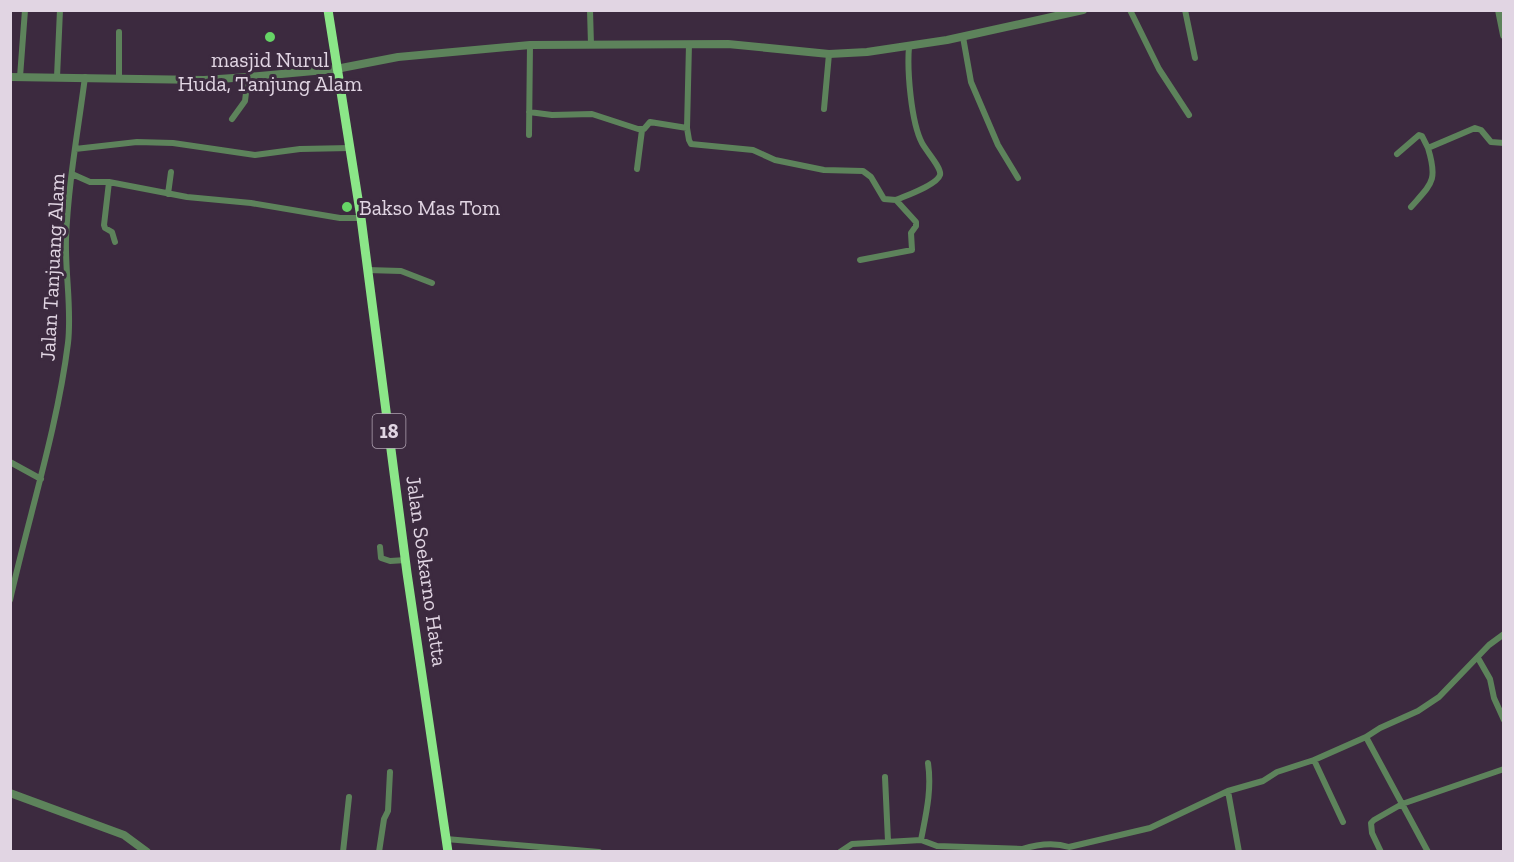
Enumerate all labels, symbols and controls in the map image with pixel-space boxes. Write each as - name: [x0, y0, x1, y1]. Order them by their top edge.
- marker: masjid Nurul Huda, Tanjung Alam: [263, 30, 277, 44]
- place label: masjid Nurul Huda, Tanjung Alam: [178, 47, 362, 97]
- street label: Jalan Tanjuang Alam: [35, 172, 70, 362]
- place label: Bakso Mas Tom: [359, 195, 500, 220]
- marker: Bakso Mas Tom: [340, 200, 354, 214]
- road number: 18: [372, 414, 406, 448]
- street label: Jalan Soekarno Hatta: [401, 474, 453, 668]

